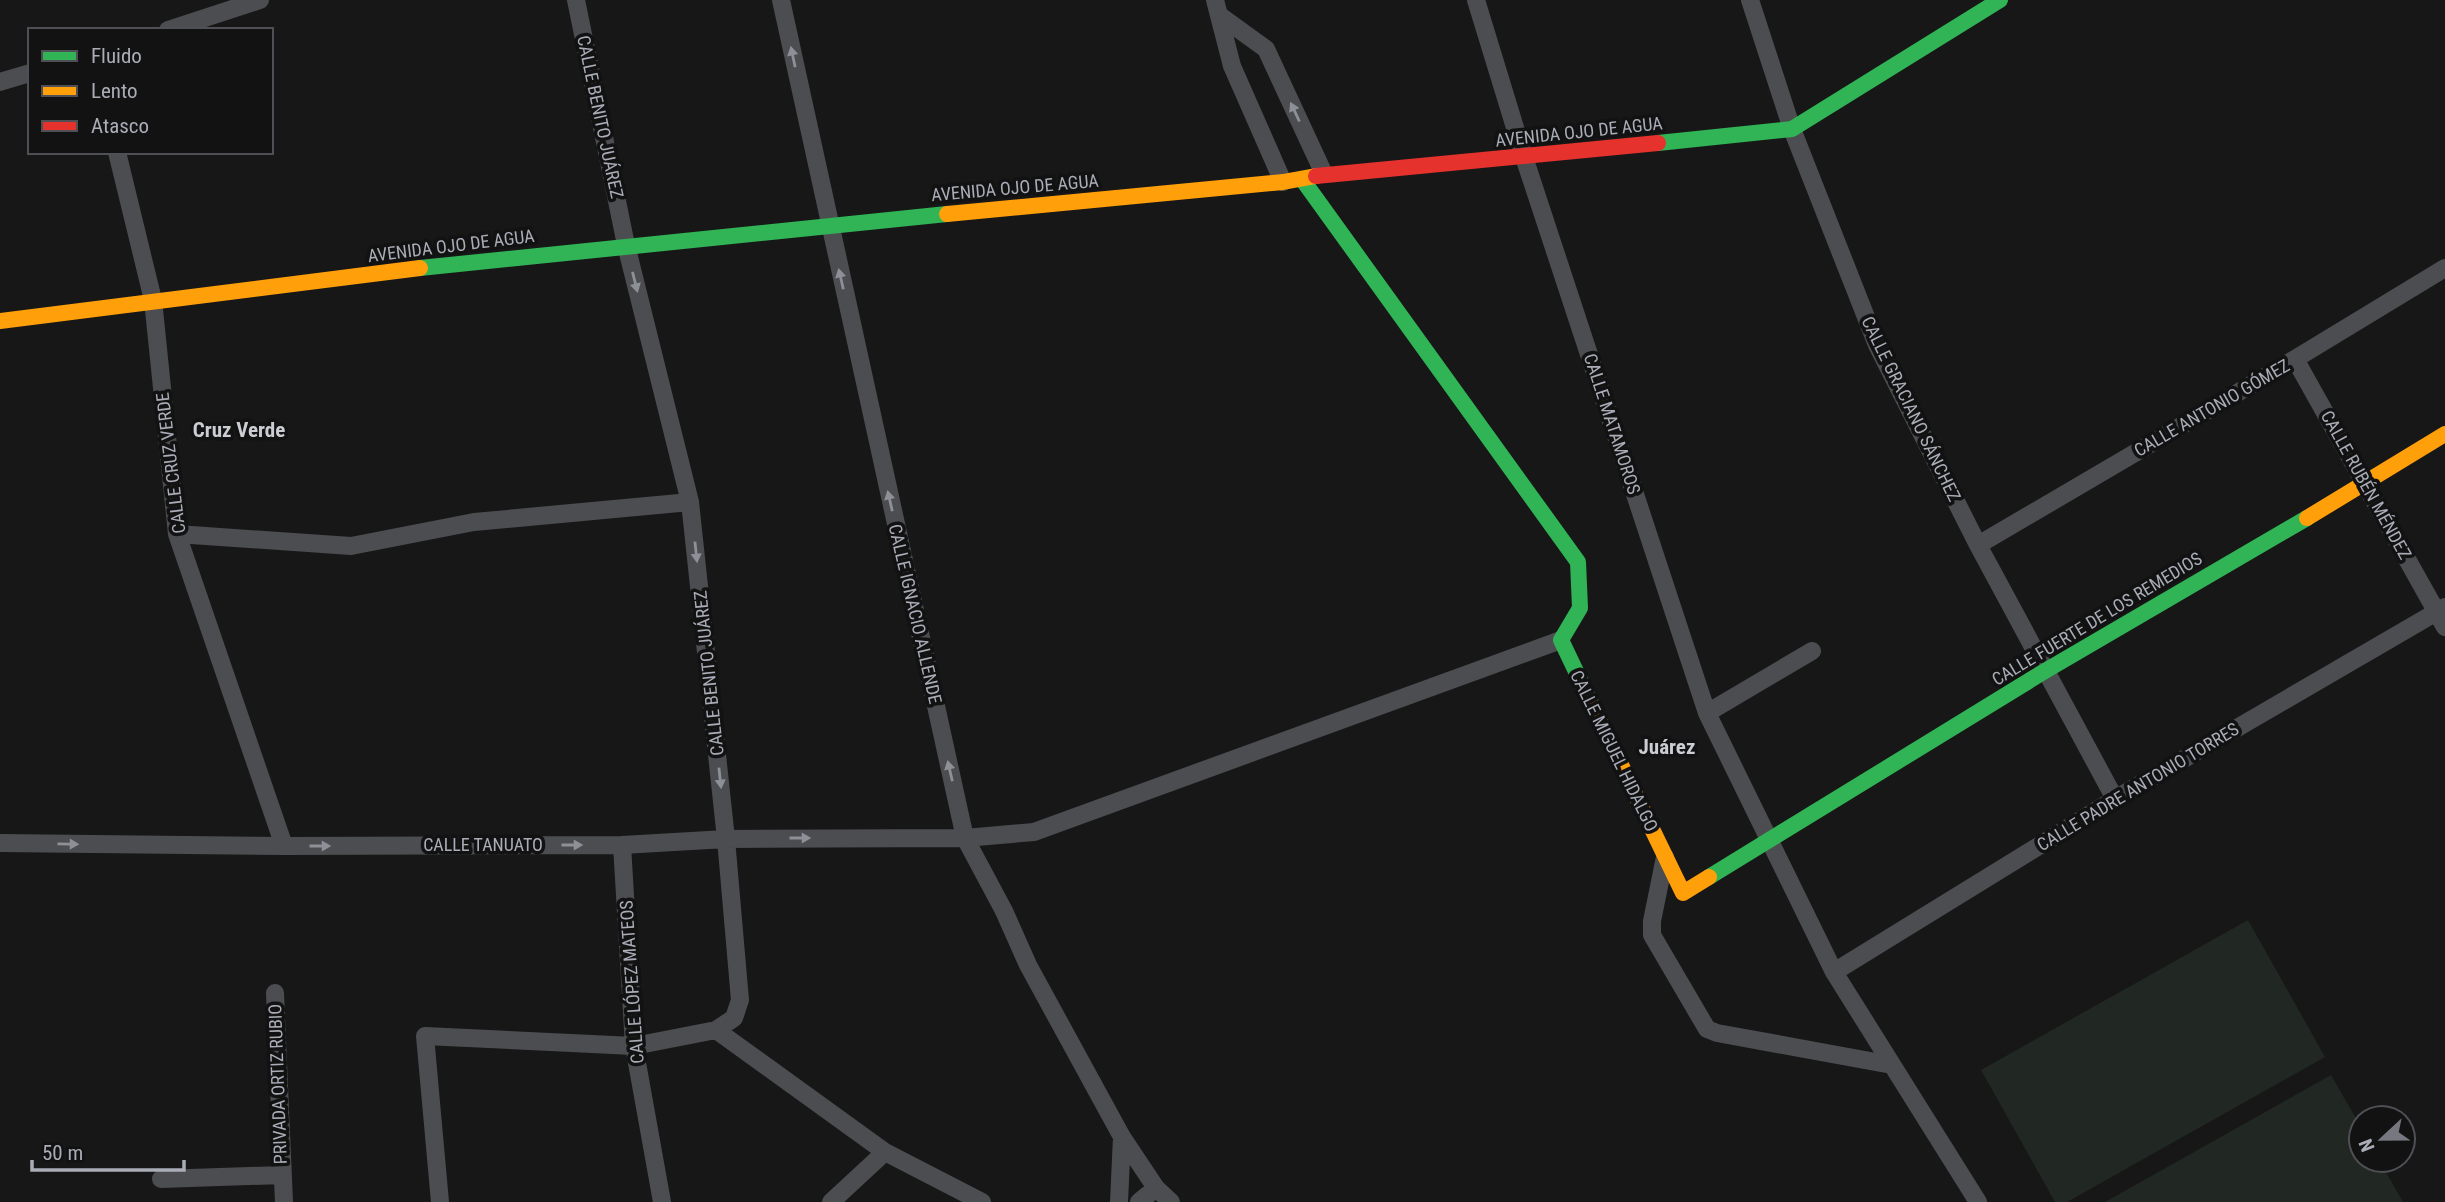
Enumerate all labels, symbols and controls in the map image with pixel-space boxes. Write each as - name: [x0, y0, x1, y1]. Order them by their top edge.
- legend: [28, 28, 273, 154]
- street label: CALLE BENITO JUÁREZ: [573, 34, 628, 200]
- text: Fluido: [91, 44, 142, 68]
- one-way arrow: [787, 46, 798, 68]
- text: Lento: [91, 79, 138, 103]
- one-way arrow: [1290, 102, 1301, 122]
- street label: AVENIDA OJO DE AGUA: [1494, 112, 1664, 151]
- text: Atasco: [91, 114, 149, 138]
- street label: AVENIDA OJO DE AGUA: [930, 170, 1100, 205]
- street label: AVENIDA OJO DE AGUA: [366, 225, 536, 266]
- one-way arrow: [835, 268, 846, 290]
- one-way arrow: [630, 272, 641, 294]
- street label: CALLE GRACIANO SÁNCHEZ: [1857, 313, 1965, 505]
- street label: CALLE MATAMOROS: [1580, 351, 1645, 497]
- street label: CALLE ANTONIO GÓMEZ: [2130, 354, 2293, 461]
- street label: CALLE CRUZ VERDE: [151, 391, 190, 535]
- street label: CALLE RUBÉN MÉNDEZ: [2317, 407, 2416, 563]
- district label: Cruz Verde: [193, 418, 285, 442]
- one-way arrow: [885, 490, 896, 512]
- street label: CALLE IGNACIO ALLENDE: [885, 522, 946, 706]
- one-way arrow: [690, 541, 701, 563]
- street label: CALLE FUERTE DE LOS REMEDIOS: [1988, 547, 2206, 690]
- street label: CALLE BENITO JUÁREZ: [689, 589, 728, 757]
- street label: CALLE MIGUEL HIDALGO: [1566, 667, 1663, 835]
- street label: CALLE PADRE ANTONIO TORRES: [2033, 718, 2242, 855]
- district label: Juárez: [1639, 735, 1695, 759]
- one-way arrow: [944, 760, 955, 782]
- one-way arrow: [715, 767, 726, 789]
- one-way arrow: [789, 832, 811, 844]
- street label: CALLE TANUATO: [423, 834, 543, 855]
- one-way arrow: [57, 838, 79, 850]
- one-way arrow: [561, 839, 583, 851]
- one-way arrow: [309, 840, 331, 852]
- street label: CALLE LÓPEZ MATEOS: [615, 900, 648, 1064]
- street label: PRIVADA ORTIZ RUBIO: [264, 1004, 291, 1165]
- north arrow: [2347, 1104, 2417, 1174]
- scale bar: [32, 1128, 184, 1172]
- text: N: [2354, 1135, 2380, 1155]
- text: 50 m: [42, 1141, 83, 1165]

